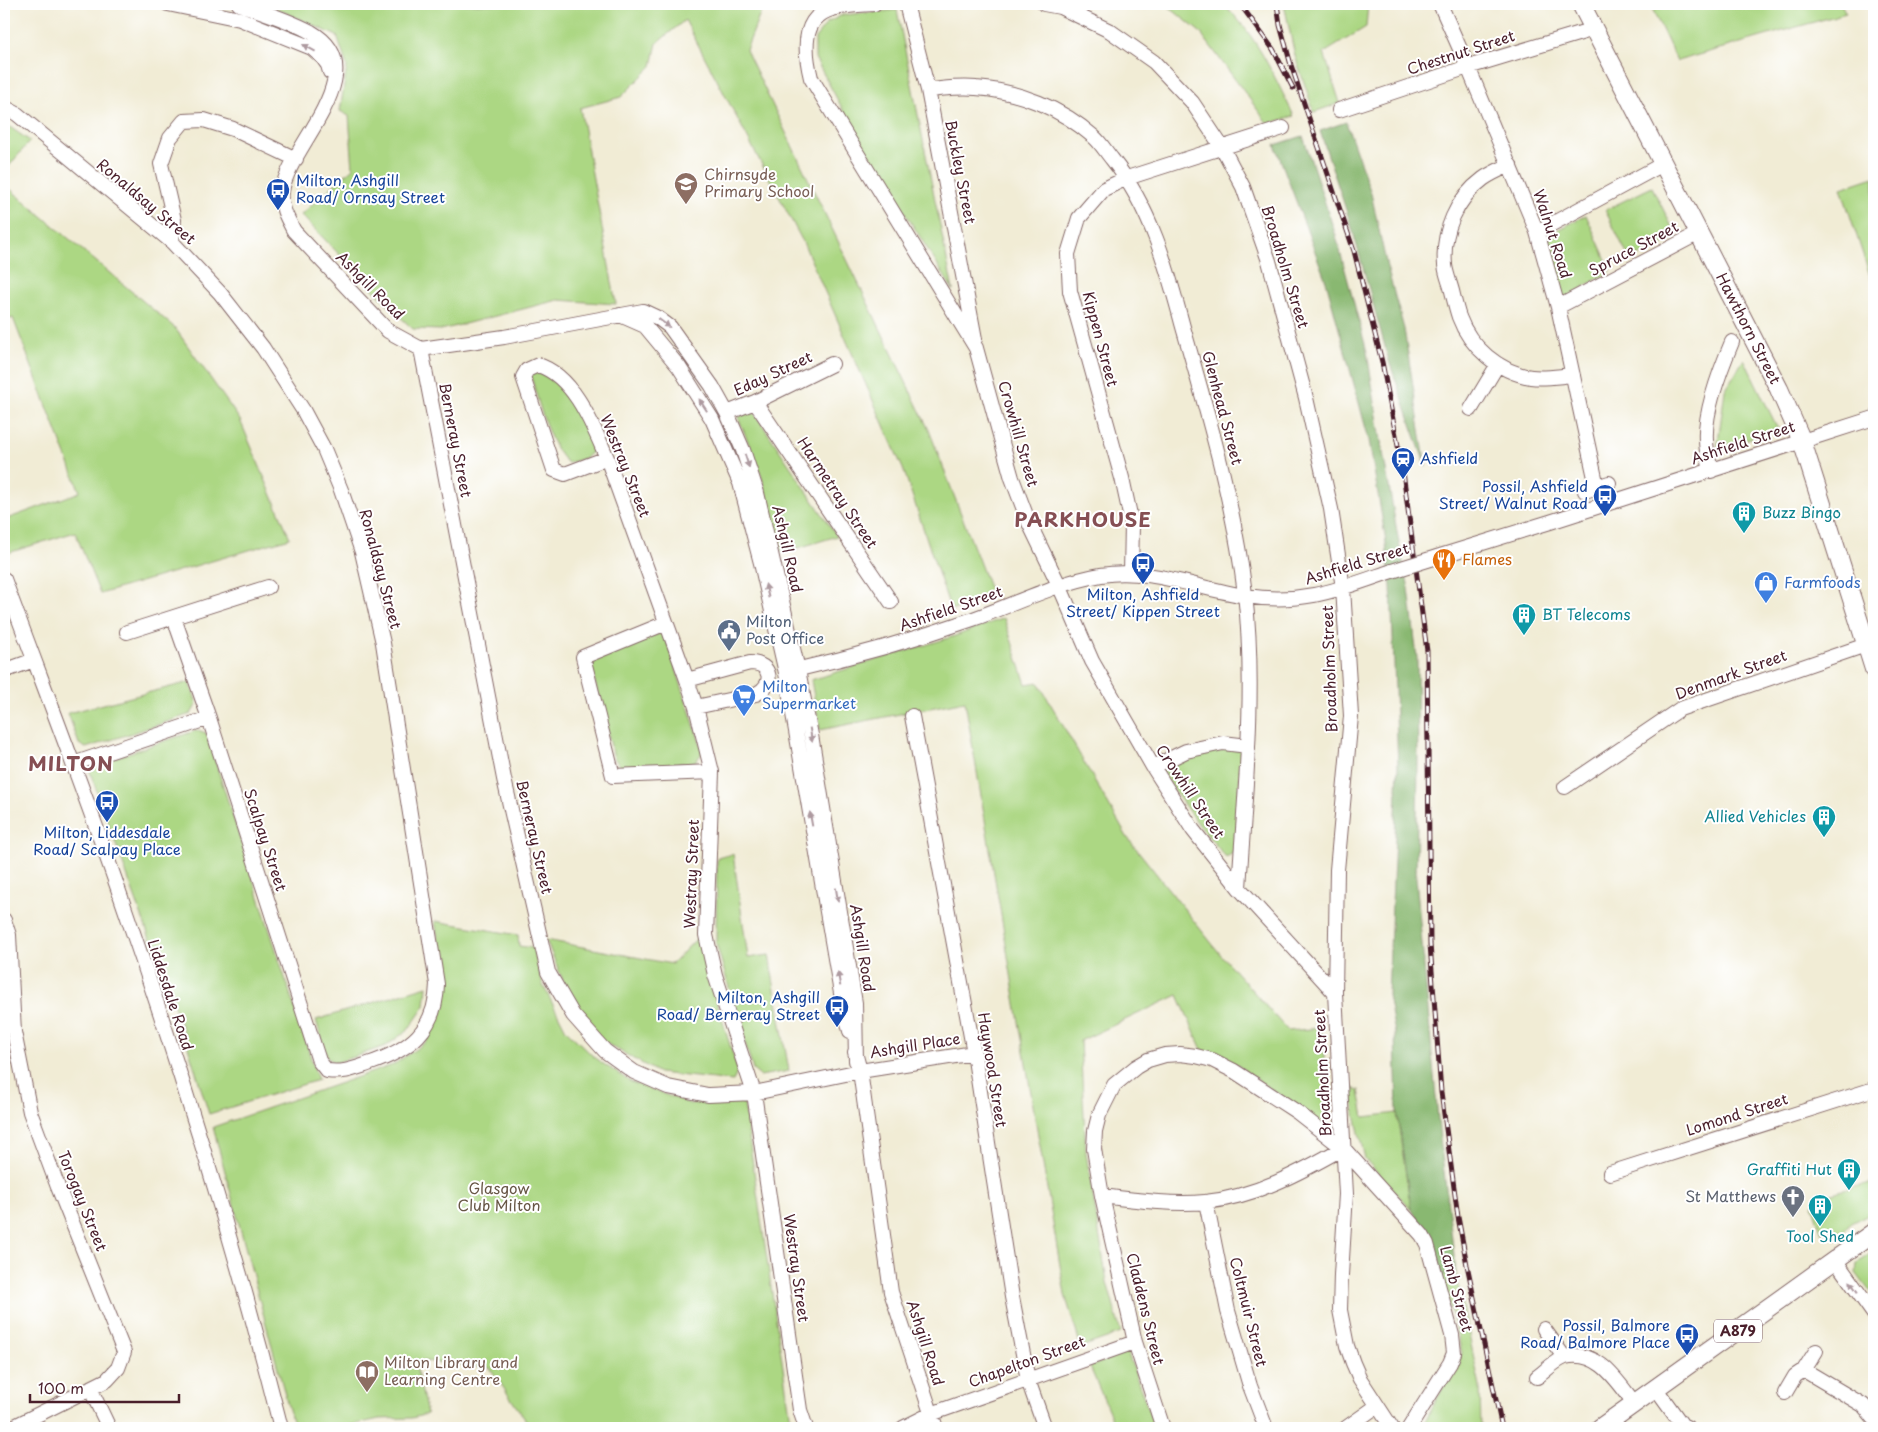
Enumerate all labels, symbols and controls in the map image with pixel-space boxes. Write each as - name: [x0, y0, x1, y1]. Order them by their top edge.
- street label: Chestnut Street: [1404, 23, 1517, 80]
- one-way arrow: [302, 44, 317, 52]
- street label: Buckley Street: [940, 118, 983, 226]
- street label: Ronaldsay Street: [92, 152, 202, 249]
- place label: Chirnsyde Primary School: [704, 162, 814, 202]
- place label: Milton, Ashgill Road/ Ornsay Street: [296, 168, 445, 208]
- school or university icon: Chirnsyde Primary School: [673, 171, 699, 205]
- bus stop icon: Milton, Ashgill Road/ Ornsay Street: [265, 177, 291, 211]
- street label: Walnut Road: [1528, 186, 1579, 281]
- street label: Broadholm Street: [1257, 202, 1316, 331]
- street label: Spruce Street: [1584, 214, 1682, 281]
- street label: Ashgill Road: [331, 245, 411, 325]
- street label: Hawthorn Street: [1711, 268, 1788, 388]
- street label: Kippen Street: [1078, 288, 1125, 389]
- one-way arrow: [657, 318, 671, 328]
- street label: Eday Street: [729, 344, 816, 401]
- street label: Glenhead Street: [1197, 348, 1250, 467]
- street label: Crowhill Street: [993, 378, 1046, 489]
- street label: Berneray Street: [434, 380, 479, 499]
- one-way arrow: [698, 399, 708, 412]
- street label: Westray Street: [595, 411, 658, 520]
- street label: Ashfield Street: [1688, 414, 1798, 469]
- street label: Harmetray Street: [792, 432, 884, 553]
- station icon: Ashfield: [1390, 446, 1416, 480]
- place label: Ashfield: [1420, 446, 1478, 469]
- one-way arrow: [744, 454, 751, 469]
- place label: Possil, Ashfield Street/ Walnut Road: [1439, 474, 1588, 514]
- bus stop icon: Possil, Ashfield Street/ Walnut Road: [1592, 483, 1618, 517]
- building icon: Buzz Bingo: [1731, 500, 1757, 534]
- place label: Buzz Bingo: [1762, 500, 1841, 523]
- street label: Ashgill Road: [767, 503, 810, 595]
- district label: PARKHOUSE: [1014, 504, 1152, 534]
- street label: Ronaldsay Street: [354, 506, 409, 631]
- street label: Ashfield Street: [1301, 536, 1412, 589]
- restaurant icon: Flames: [1431, 547, 1457, 581]
- place label: Flames: [1462, 547, 1512, 570]
- bus stop icon: Milton, Ashfield Street/ Kippen Street: [1130, 551, 1156, 585]
- shop icon: Farmfoods: [1753, 570, 1779, 604]
- place label: Farmfoods: [1784, 570, 1861, 593]
- street label: Ashfield Street: [896, 579, 1005, 636]
- place label: Milton, Ashfield Street/ Kippen Street: [1066, 582, 1220, 622]
- one-way arrow: [763, 583, 771, 599]
- building icon: BT Telecoms: [1511, 602, 1537, 636]
- place label: BT Telecoms: [1542, 602, 1631, 625]
- street label: Broadholm Street: [1315, 605, 1342, 733]
- place label: Milton Post Office: [746, 609, 824, 649]
- public building icon: Milton Post Office: [716, 618, 742, 652]
- street label: Denmark Street: [1672, 643, 1790, 704]
- place label: Milton Supermarket: [762, 674, 856, 714]
- supermarket icon: Milton Supermarket: [731, 683, 757, 717]
- one-way arrow: [807, 727, 815, 743]
- street label: Crowhill Street: [1151, 739, 1231, 843]
- district label: MILTON: [28, 748, 114, 778]
- street label: Berneray Street: [511, 777, 560, 896]
- street label: Scalpay Street: [239, 785, 294, 894]
- bus stop icon: Milton, Liddesdale Road/ Scalpay Place: [94, 789, 120, 823]
- place label: Allied Vehicles: [1704, 804, 1806, 827]
- building icon: Allied Vehicles: [1811, 804, 1837, 838]
- one-way arrow: [807, 810, 815, 826]
- street label: Westray Street: [677, 819, 704, 929]
- place label: Milton, Liddesdale Road/ Scalpay Place: [33, 820, 181, 860]
- one-way arrow: [834, 888, 842, 904]
- street label: Ashgill Road: [845, 902, 882, 993]
- street label: Liddesdale Road: [143, 936, 200, 1053]
- one-way arrow: [834, 970, 842, 986]
- place label: Milton, Ashgill Road/ Berneray Street: [657, 985, 820, 1025]
- bus stop icon: Milton, Ashgill Road/ Berneray Street: [824, 994, 850, 1028]
- street label: Broadholm Street: [1307, 1009, 1336, 1137]
- street label: Haywood Street: [973, 1011, 1014, 1129]
- street label: Ashgill Place: [868, 1026, 962, 1063]
- street label: Lomond Street: [1683, 1086, 1790, 1141]
- street label: Torogay Street: [53, 1147, 114, 1254]
- place label: Graffiti Hut: [1747, 1157, 1832, 1180]
- building icon: Graffiti Hut: [1836, 1157, 1862, 1191]
- park label: Glasgow Club Milton: [458, 1176, 540, 1216]
- place label: St Matthews: [1685, 1184, 1776, 1207]
- church icon: St Matthews: [1780, 1184, 1806, 1218]
- building icon: Tool Shed: [1807, 1193, 1833, 1227]
- street label: Westray Street: [779, 1212, 816, 1323]
- place label: Tool Shed: [1786, 1224, 1854, 1247]
- street label: Lamb Street: [1435, 1243, 1480, 1334]
- street label: Claddens Street: [1121, 1250, 1171, 1367]
- street label: Coltmuir Street: [1225, 1254, 1274, 1369]
- one-way arrow: [1849, 1281, 1859, 1294]
- street label: Ashgill Road: [902, 1297, 951, 1388]
- place label: Possil, Balmore Road/ Balmore Place: [1520, 1313, 1670, 1353]
- road number: A879: [1714, 1320, 1762, 1342]
- bus stop icon: Possil, Balmore Road/ Balmore Place: [1674, 1322, 1700, 1356]
- street label: Chapelton Street: [965, 1329, 1088, 1392]
- place label: Milton Library and Learning Centre: [384, 1350, 518, 1390]
- library icon: Milton Library and Learning Centre: [354, 1359, 380, 1393]
- scale bar: [30, 1372, 179, 1404]
- text: 100 m: [38, 1376, 84, 1399]

